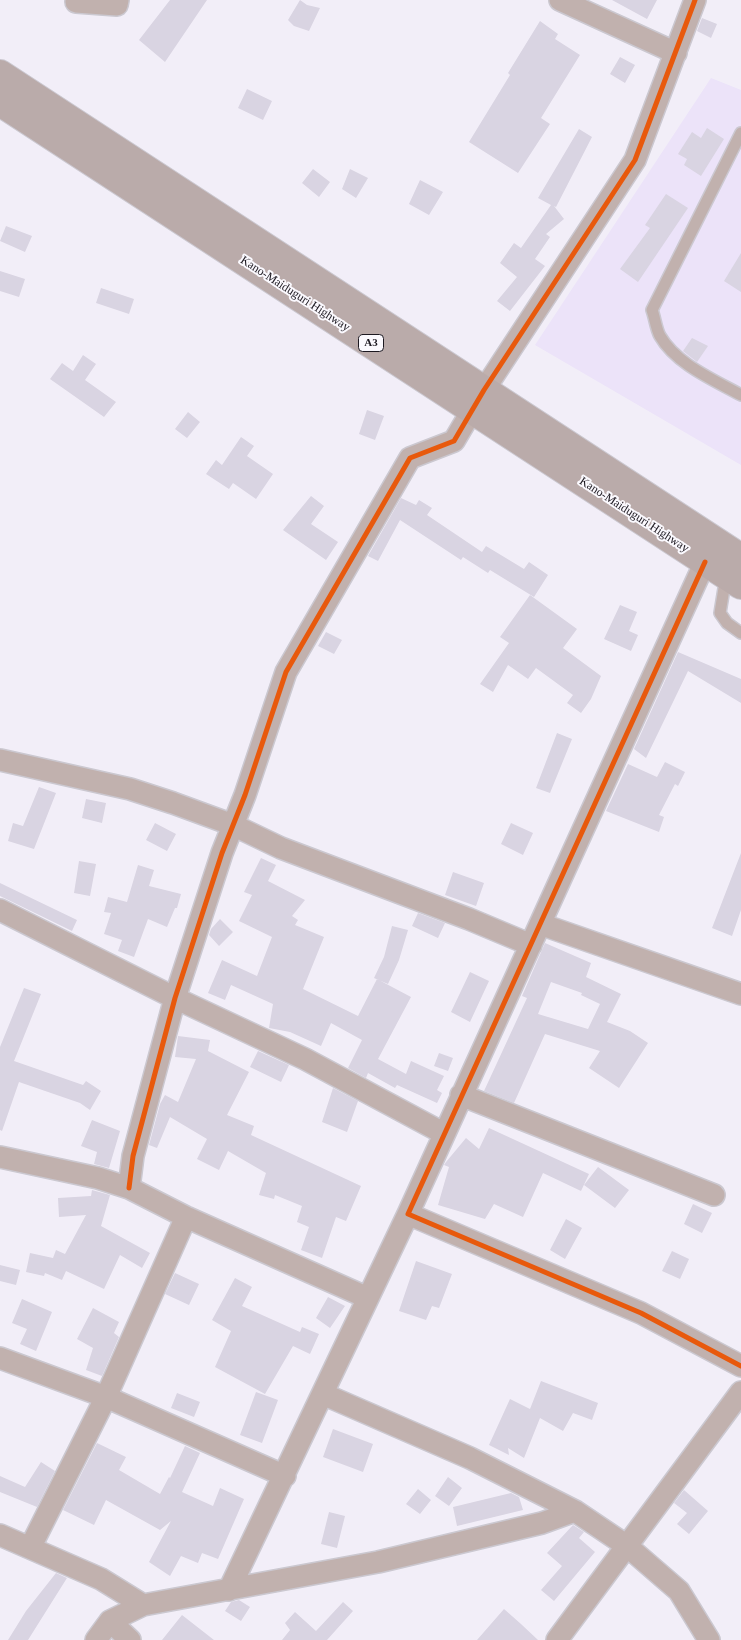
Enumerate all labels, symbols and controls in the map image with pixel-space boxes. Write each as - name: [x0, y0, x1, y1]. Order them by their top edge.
- street label: Kano-Maiduguri Highway: [238, 253, 352, 335]
- road number: A3: [358, 334, 384, 352]
- street label: Kano-Maiduguri Highway: [577, 474, 691, 556]

